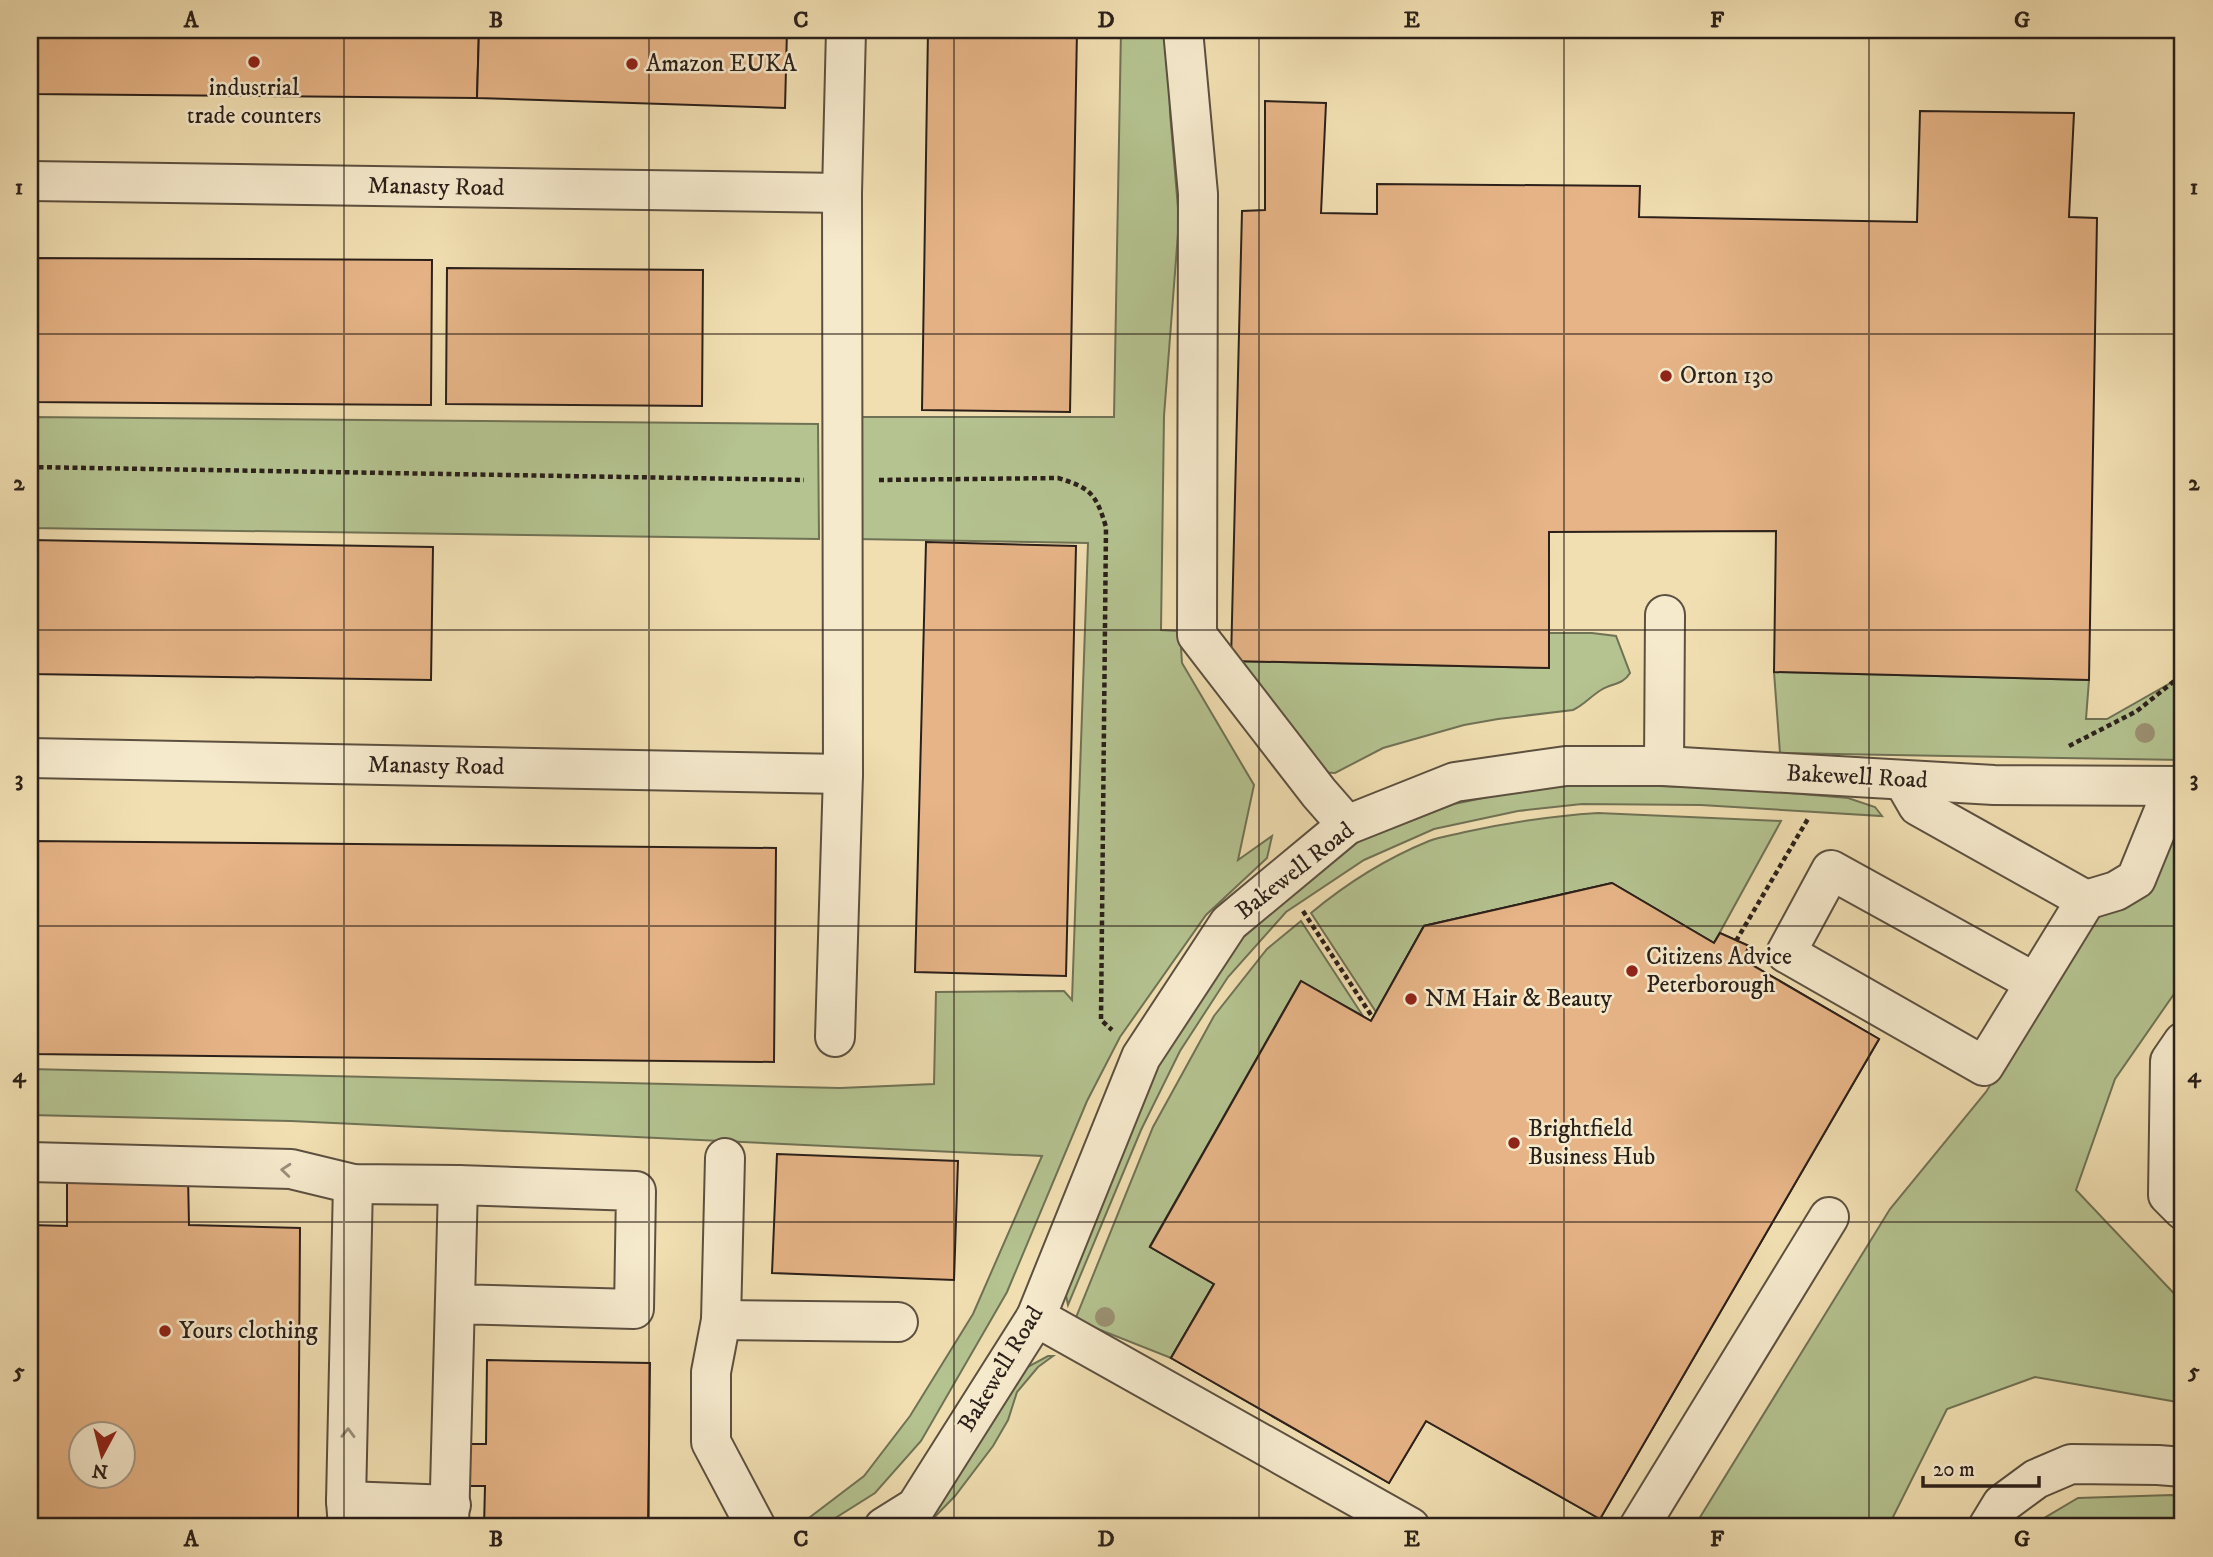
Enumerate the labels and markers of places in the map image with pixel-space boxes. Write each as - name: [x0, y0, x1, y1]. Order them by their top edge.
- place label: Amazon EUKA: [646, 49, 798, 79]
- marker: industrial trade counters: [246, 54, 262, 70]
- marker: Amazon EUKA: [624, 56, 640, 72]
- place label: industrial trade counters: [187, 73, 321, 131]
- place label: Orton 130: [1680, 361, 1774, 391]
- marker: Orton 130: [1658, 368, 1674, 384]
- place label: Citizens Advice Peterborough: [1646, 942, 1792, 1000]
- marker: Citizens Advice Peterborough: [1624, 963, 1640, 979]
- place label: NM Hair & Beauty: [1425, 984, 1613, 1014]
- marker: NM Hair & Beauty: [1403, 991, 1419, 1007]
- place label: Brightfield Business Hub: [1528, 1114, 1655, 1172]
- marker: Brightfield Business Hub: [1506, 1135, 1522, 1151]
- place label: Yours clothing: [179, 1316, 318, 1346]
- marker: Yours clothing: [157, 1323, 173, 1339]

